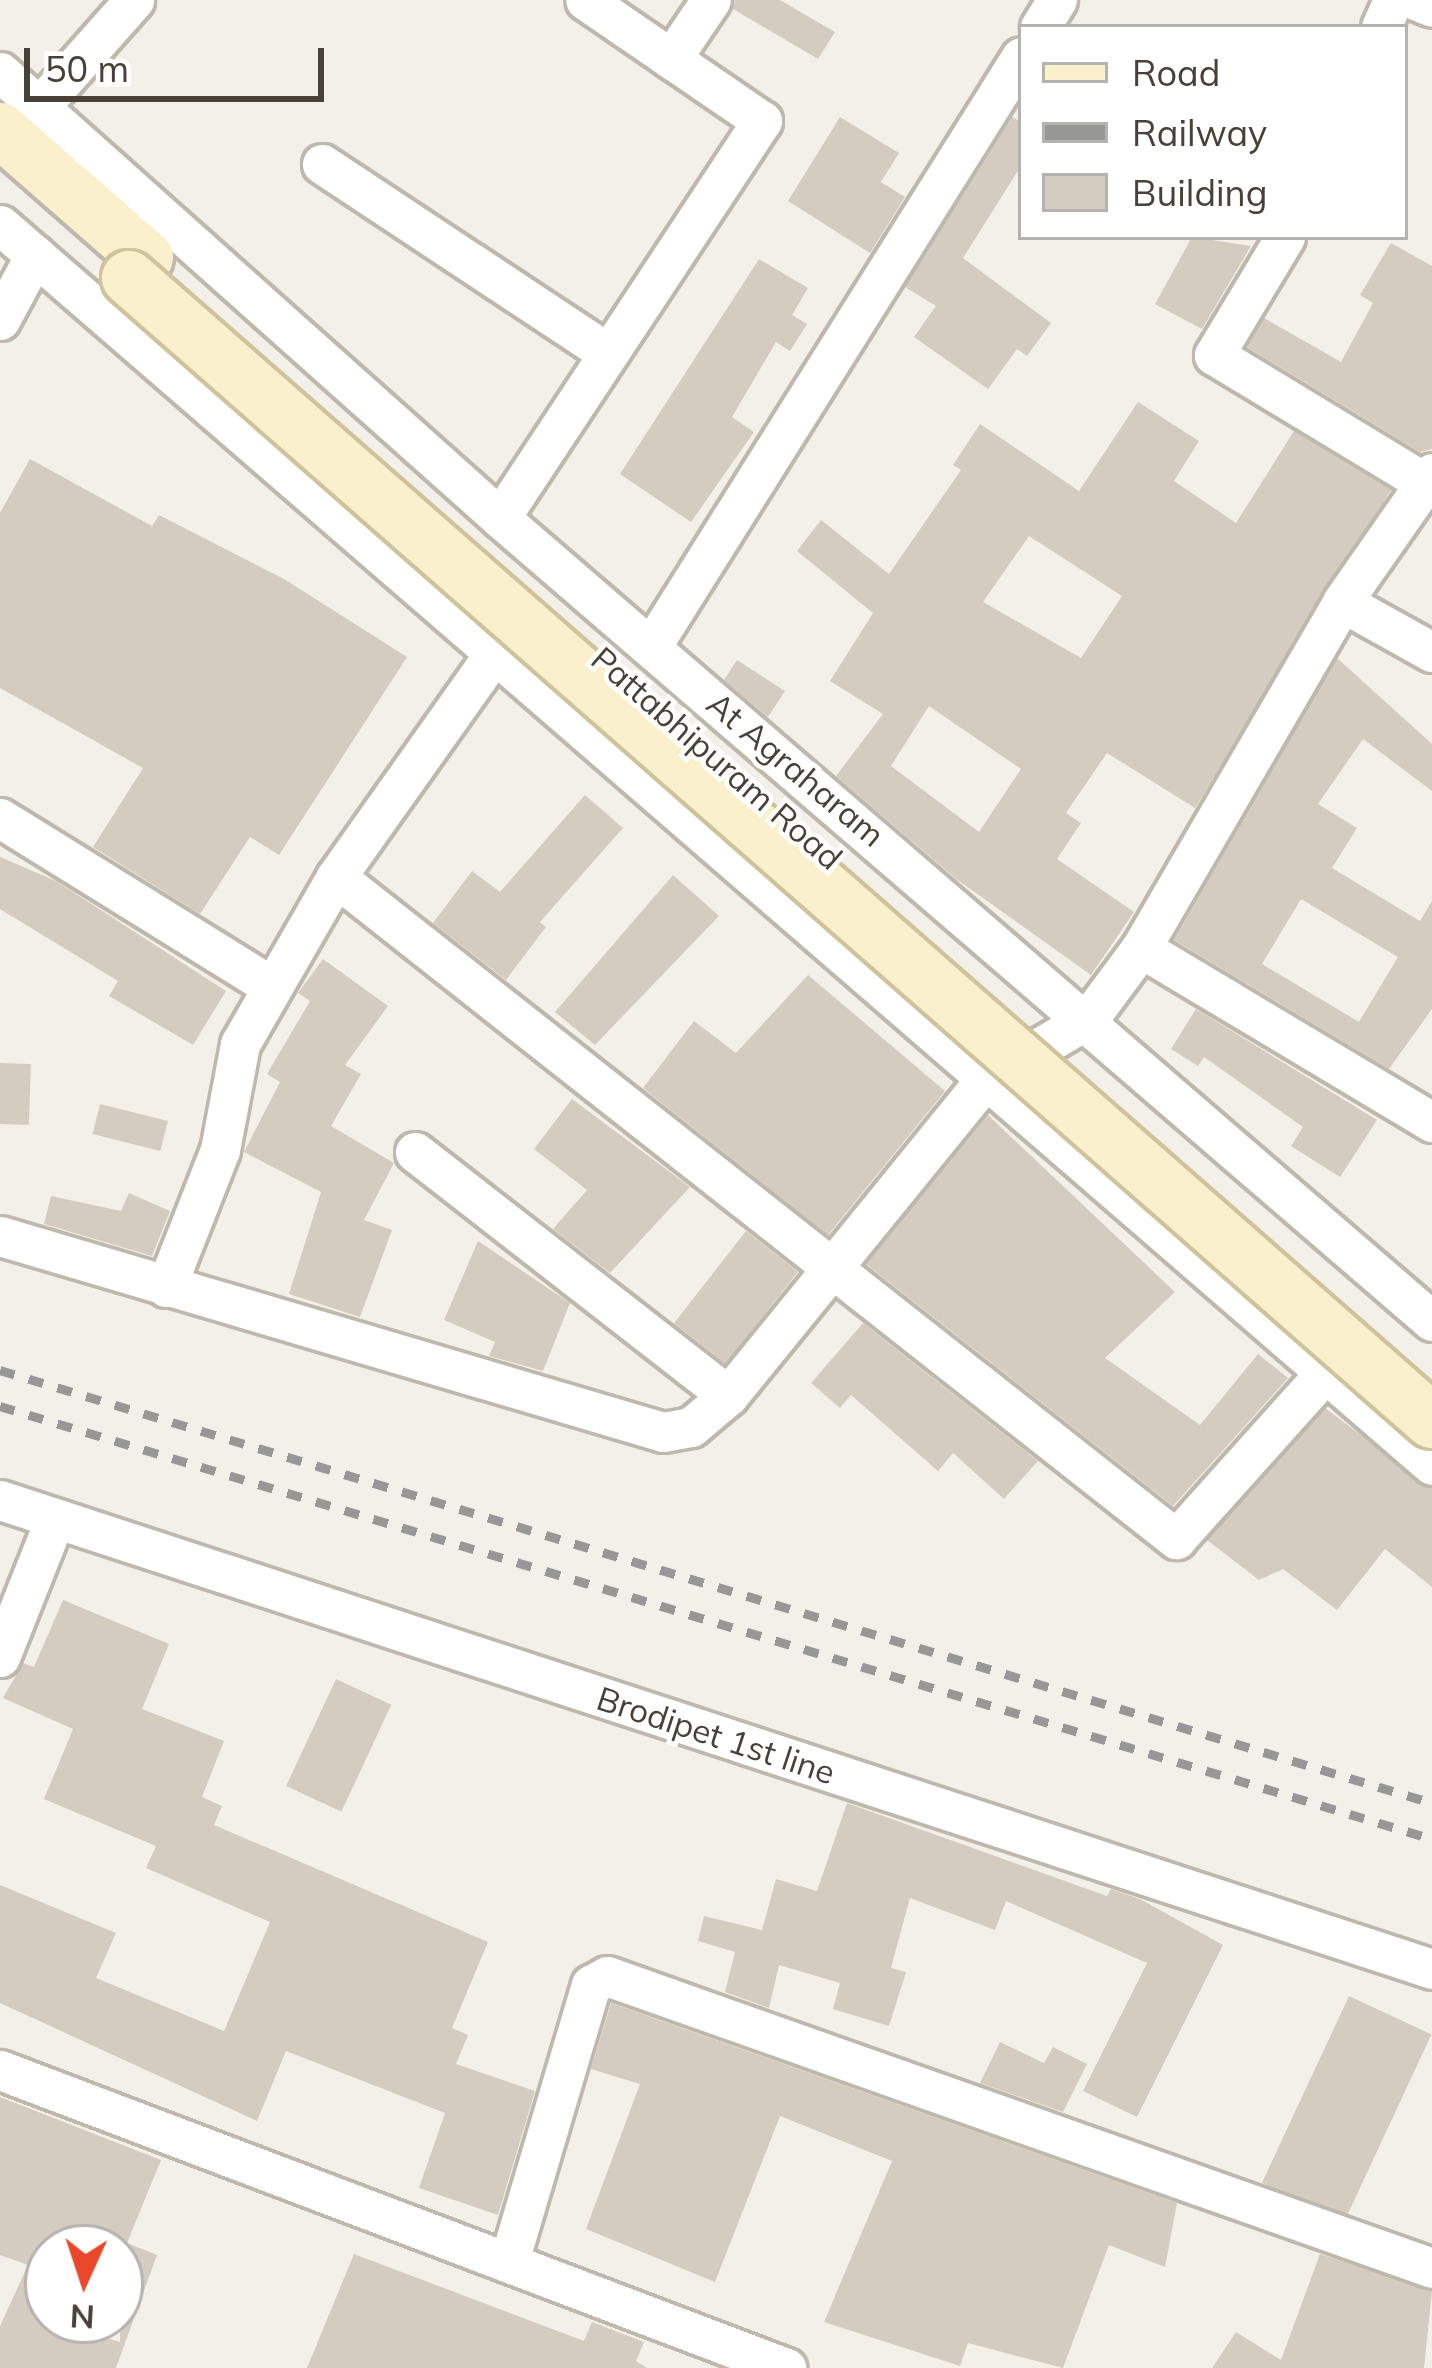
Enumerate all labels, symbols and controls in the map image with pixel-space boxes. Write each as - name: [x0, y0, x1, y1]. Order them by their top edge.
- scale bar: [30, 24, 330, 98]
- legend: [1018, 24, 1408, 240]
- text: 50 m: [45, 46, 129, 91]
- text: Road: [1132, 50, 1220, 95]
- text: Railway: [1132, 110, 1267, 155]
- text: Building: [1132, 170, 1267, 215]
- street label: Pattabhipuram Road: [584, 638, 850, 878]
- street label: At Agraharam: [699, 683, 893, 855]
- street label: Brodipet 1st line: [592, 1678, 840, 1792]
- north arrow: [24, 2224, 144, 2344]
- text: N: [69, 2296, 96, 2339]

